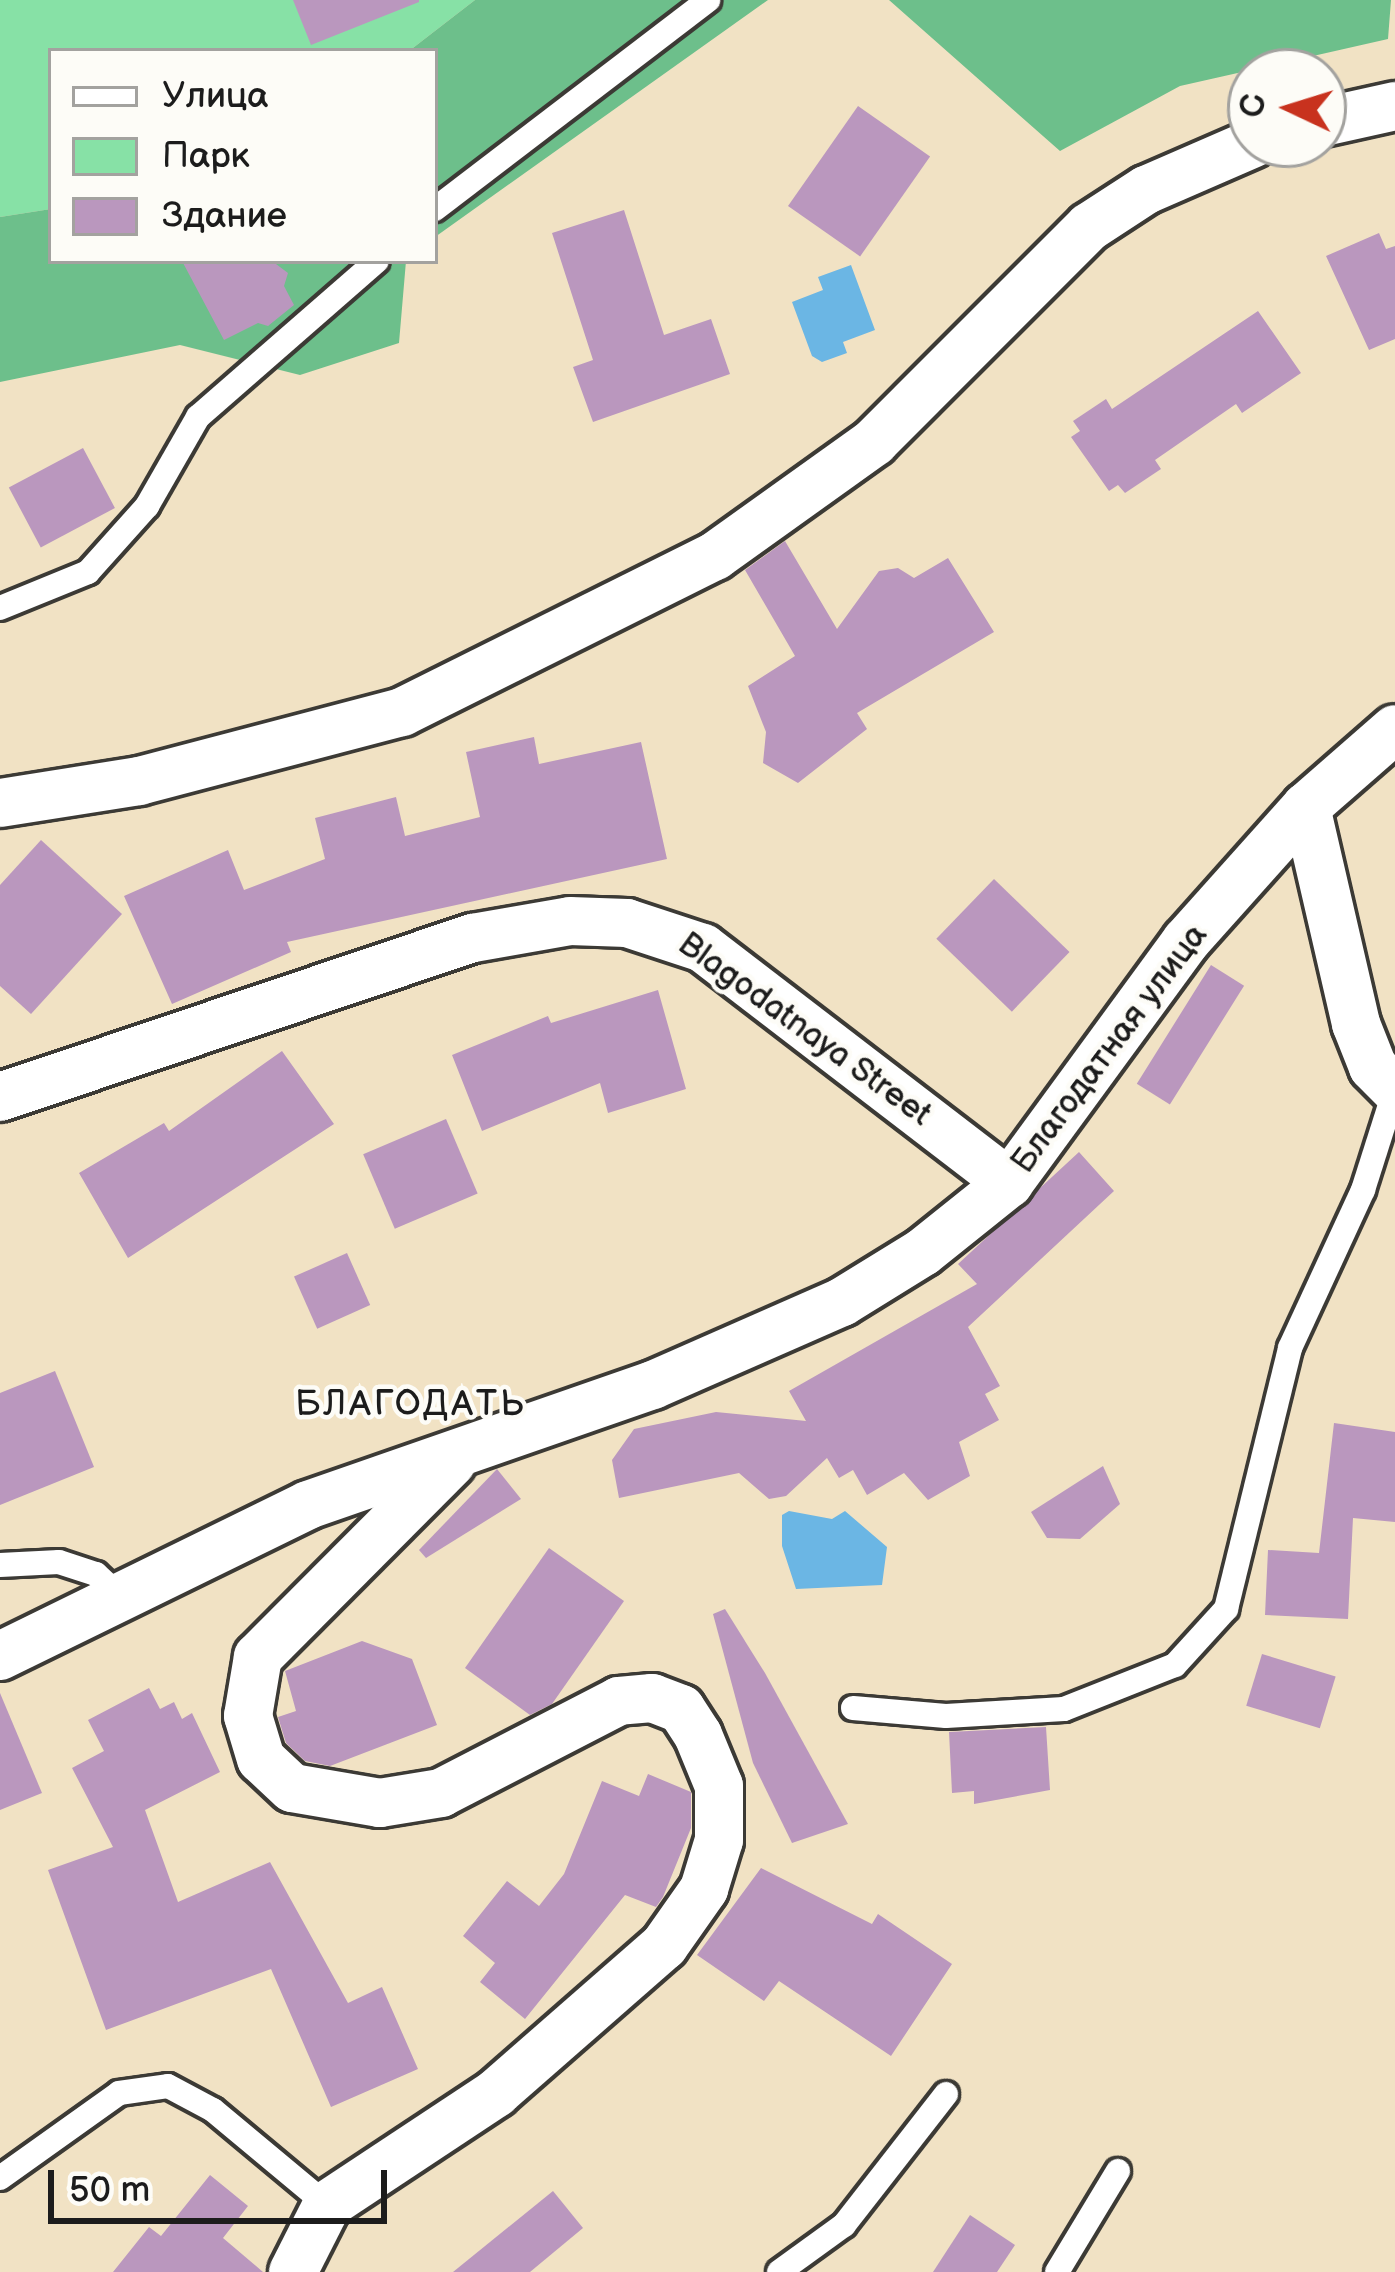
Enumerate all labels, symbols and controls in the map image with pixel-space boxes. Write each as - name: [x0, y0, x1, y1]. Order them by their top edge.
- legend: [48, 48, 438, 264]
- north arrow: [1227, 48, 1347, 168]
- text: Улица: [162, 75, 269, 118]
- text: С: [1233, 93, 1275, 119]
- text: Парк: [162, 135, 250, 178]
- text: Здание: [162, 195, 287, 238]
- street label: Благодатная улица: [1004, 917, 1216, 1181]
- street label: Blagodatnaya Street: [670, 925, 938, 1135]
- district label: БЛАГОДАТЬ: [295, 1383, 527, 1427]
- scale bar: [54, 2146, 393, 2220]
- text: 50 m: [69, 2169, 150, 2212]

